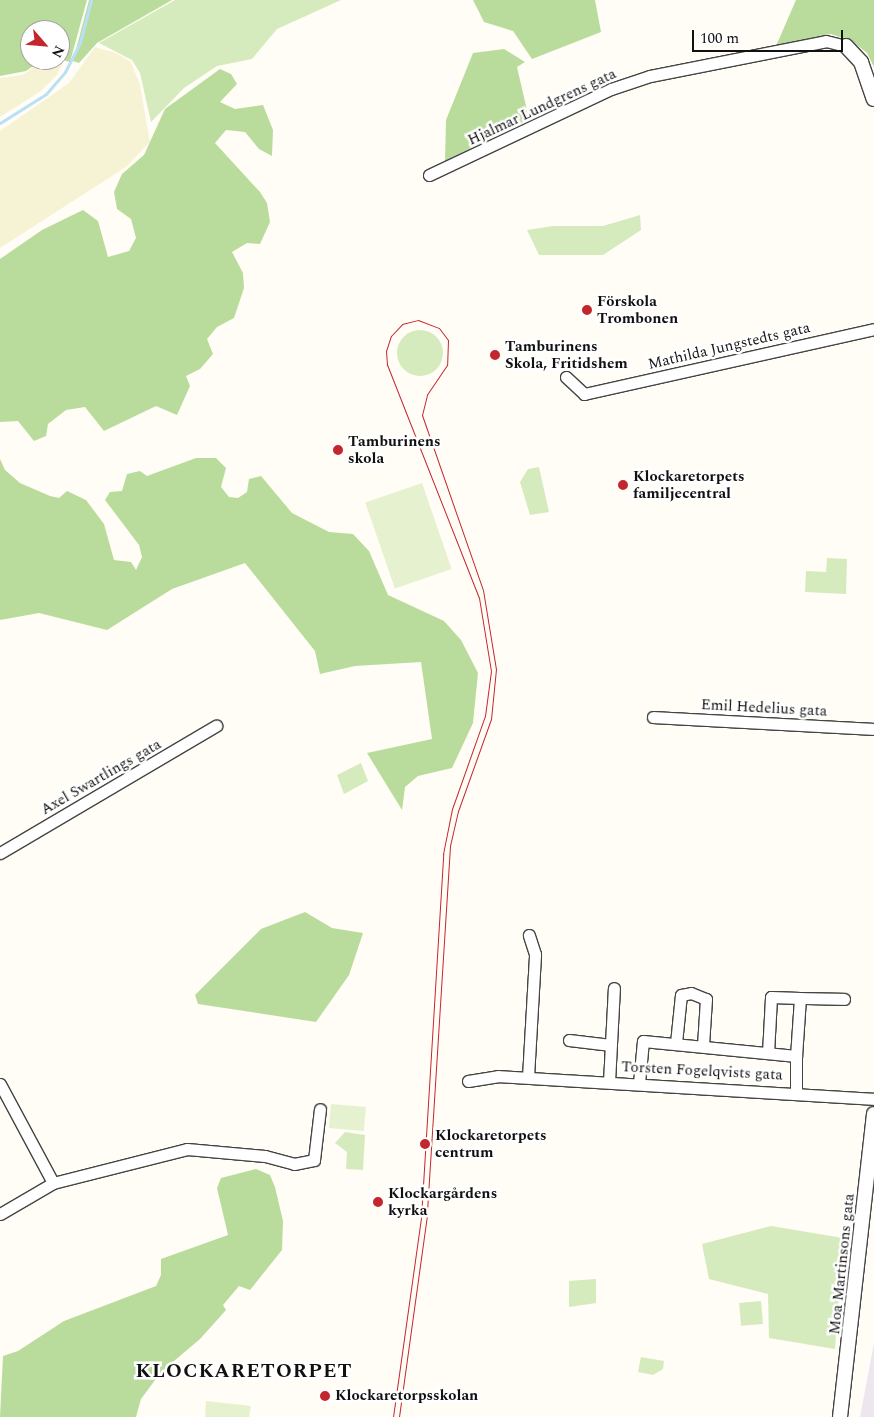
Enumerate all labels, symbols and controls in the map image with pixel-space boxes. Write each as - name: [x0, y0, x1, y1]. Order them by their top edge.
- north arrow: [20, 20, 70, 70]
- scale bar: [694, 20, 845, 52]
- text: 100 m: [700, 27, 739, 50]
- text: N: [46, 42, 70, 61]
- street label: Hjalmar Lundgrens gata: [465, 65, 619, 149]
- place label: Förskola Trombonen: [597, 292, 678, 327]
- marker: Förskola Trombonen: [581, 304, 593, 316]
- street label: Mathilda Jungstedts gata: [646, 319, 812, 373]
- place label: Tamburinens Skola, Fritidshem: [505, 337, 628, 372]
- marker: Tamburinens Skola, Fritidshem: [489, 349, 501, 361]
- place label: Tamburinens skola: [348, 432, 441, 467]
- marker: Tamburinens skola: [332, 444, 344, 456]
- place label: Klockaretorpets familjecentral: [633, 467, 745, 502]
- marker: Klockaretorpets familjecentral: [617, 479, 629, 491]
- street label: Emil Hedelius gata: [700, 696, 828, 720]
- street label: Axel Swartlings gata: [38, 735, 164, 819]
- street label: Torsten Fogelqvists gata: [621, 1058, 783, 1084]
- place label: Klockaretorpets centrum: [435, 1126, 547, 1161]
- marker: Klockaretorpets centrum: [419, 1138, 431, 1150]
- place label: Klockargårdens kyrka: [388, 1184, 497, 1219]
- street label: Moa Martinsons gata: [826, 1193, 858, 1335]
- marker: Klockargårdens kyrka: [372, 1196, 384, 1208]
- district label: KLOCKARETORPET: [134, 1359, 354, 1383]
- place label: Klockaretorpsskolan: [335, 1387, 478, 1405]
- marker: Klockaretorpsskolan: [319, 1390, 331, 1402]

